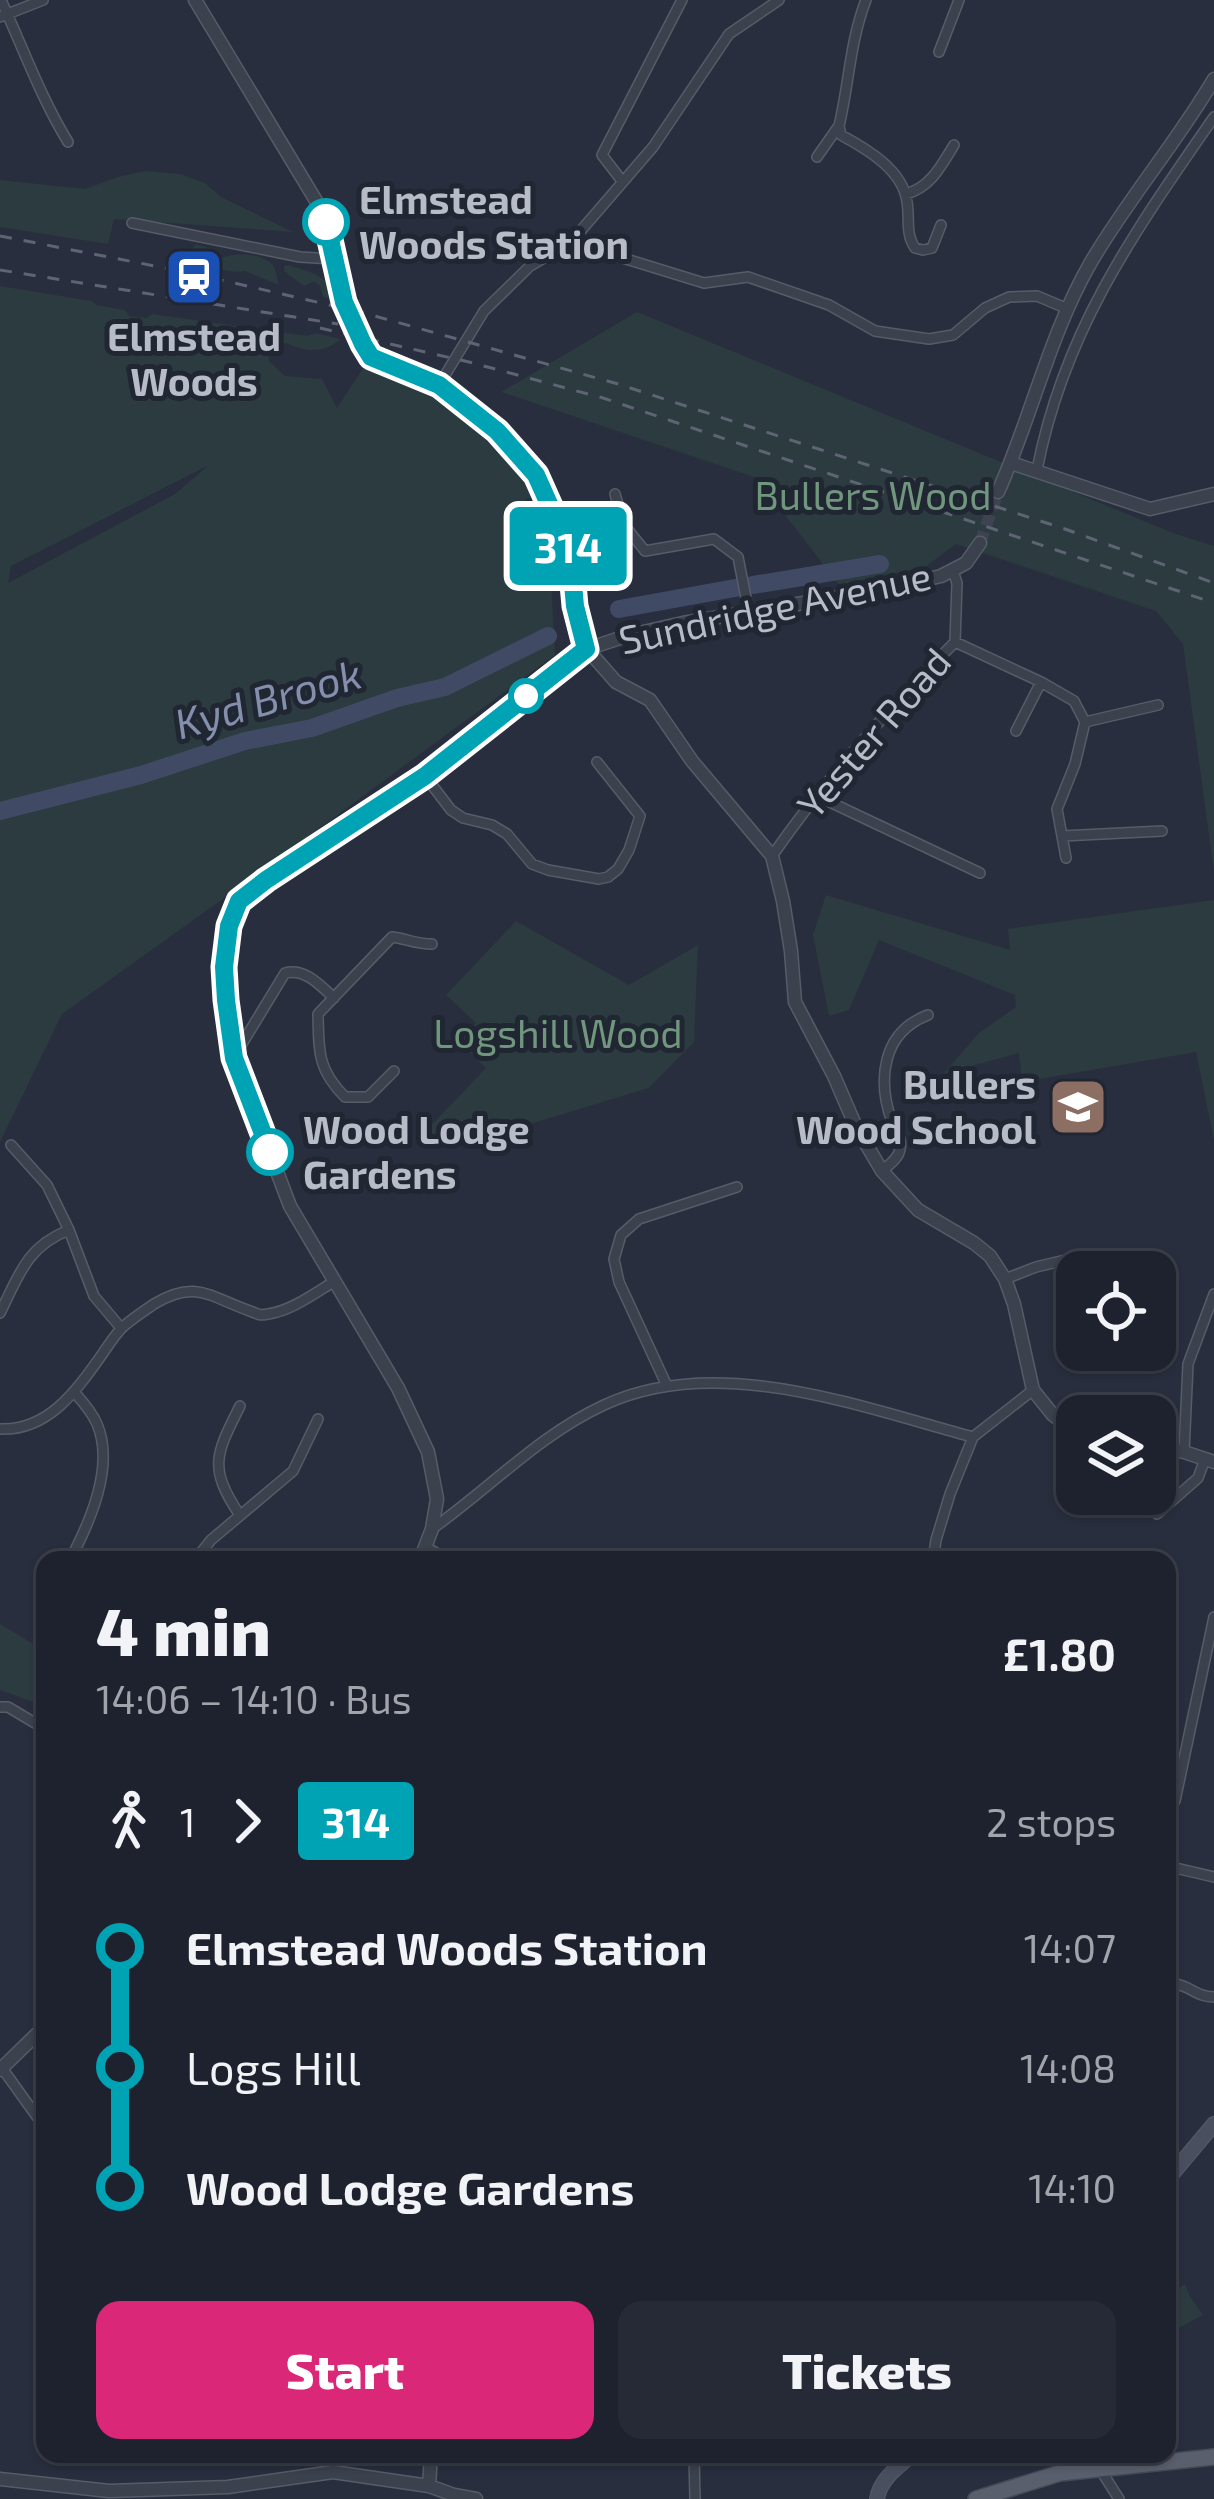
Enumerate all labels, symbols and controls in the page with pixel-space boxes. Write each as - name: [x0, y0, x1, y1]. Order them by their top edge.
- place label: Elmstead Woods Station: [359, 175, 629, 267]
- marker: Elmstead Woods Station: [304, 200, 348, 244]
- station icon: Elmstead Woods: [163, 246, 225, 308]
- place label: Elmstead Woods: [107, 312, 281, 404]
- park label: Bullers Wood: [754, 471, 992, 518]
- line badge: 314: [499, 507, 637, 585]
- text: 314: [534, 521, 602, 571]
- street label: Sundridge Avenue: [614, 551, 935, 663]
- street label: Yester Road: [786, 638, 959, 826]
- water label: Kyd Brook: [168, 647, 367, 749]
- unlabelled marker: [510, 680, 542, 712]
- park label: Logshill Wood: [433, 1009, 683, 1056]
- place label: Bullers Wood School: [796, 1060, 1036, 1152]
- school or university icon: Bullers Wood School: [1047, 1076, 1109, 1138]
- place label: Wood Lodge Gardens: [303, 1105, 530, 1197]
- marker: Wood Lodge Gardens: [248, 1130, 292, 1174]
- map controls: [1056, 1251, 1176, 1515]
- button: locate: [1056, 1251, 1176, 1371]
- button: layers: [1056, 1395, 1176, 1515]
- text: 4 min: [96, 1590, 271, 1669]
- text: £1.80: [1003, 1626, 1116, 1680]
- text: 14:06 – 14:10 · Bus: [96, 1675, 412, 1722]
- icon: walk: [96, 1788, 162, 1854]
- icon: forward: [214, 1788, 280, 1854]
- text: 314: [322, 1796, 390, 1846]
- text: 1: [180, 1798, 196, 1845]
- text: 2 stops: [986, 1798, 1116, 1845]
- text: Elmstead Woods Station: [186, 1920, 708, 1974]
- text: 14:07: [1024, 1924, 1116, 1971]
- text: Logs Hill: [186, 2040, 361, 2094]
- text: 14:08: [1020, 2044, 1116, 2091]
- text: Wood Lodge Gardens: [186, 2160, 634, 2214]
- text: 14:10: [1028, 2164, 1116, 2211]
- button: Start: [96, 2301, 594, 2439]
- button: Tickets: [618, 2301, 1116, 2439]

